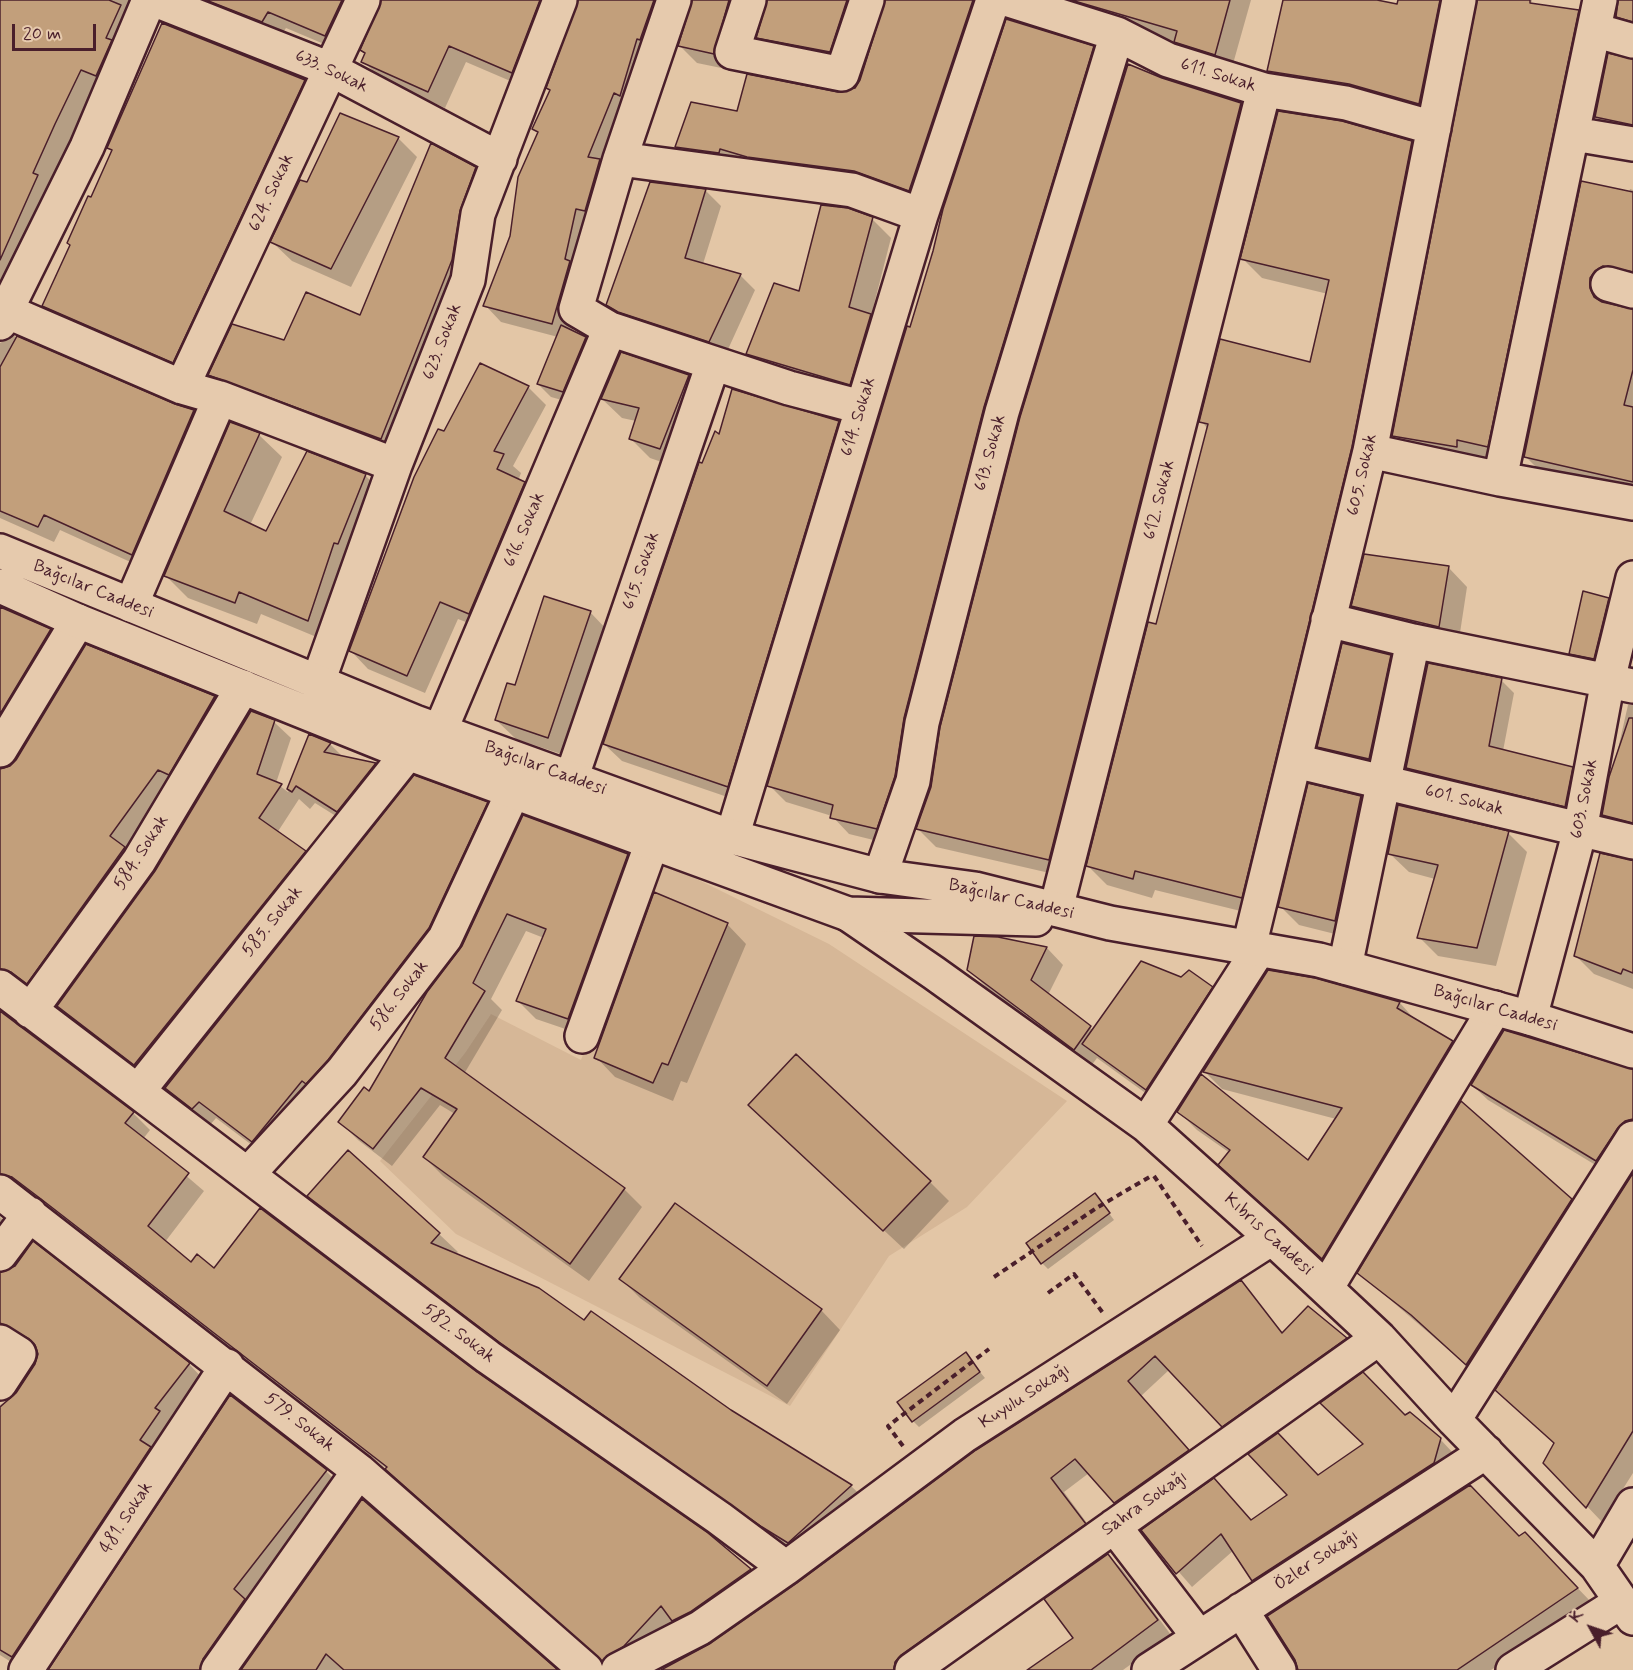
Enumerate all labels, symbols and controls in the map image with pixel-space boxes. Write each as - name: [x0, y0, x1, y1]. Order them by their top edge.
- scale bar: [15, 12, 99, 50]
- text: 20 m: [23, 22, 61, 46]
- street label: 633. Sokak: [291, 46, 371, 98]
- street label: 611. Sokak: [1177, 54, 1259, 98]
- street label: 624. Sokak: [245, 151, 299, 235]
- street label: 623. Sokak: [419, 301, 467, 383]
- street label: 614. Sokak: [837, 375, 881, 459]
- street label: 613. Sokak: [970, 412, 1012, 494]
- street label: 605. Sokak: [1343, 432, 1383, 518]
- street label: 612. Sokak: [1140, 458, 1180, 542]
- street label: 616. Sokak: [500, 489, 550, 571]
- street label: 615. Sokak: [619, 529, 665, 613]
- street label: Bağcılar Caddesi: [30, 556, 156, 624]
- street label: Bağcılar Caddesi: [481, 737, 609, 801]
- street label: 603. Sokak: [1567, 757, 1603, 841]
- street label: 601. Sokak: [1422, 781, 1506, 821]
- street label: 584. Sokak: [110, 811, 174, 895]
- street label: Bağcılar Caddesi: [946, 875, 1076, 925]
- street label: 585. Sokak: [238, 882, 308, 962]
- street label: 586. Sokak: [366, 957, 434, 1035]
- street label: Bağcılar Caddesi: [1431, 981, 1559, 1037]
- street label: Kıbrıs Caddesi: [1219, 1189, 1317, 1281]
- street label: 582. Sokak: [417, 1300, 499, 1368]
- street label: Kuyulu Sokağı: [976, 1360, 1074, 1434]
- street label: 579. Sokak: [259, 1389, 339, 1457]
- street label: Sahra Sokağı: [1098, 1467, 1192, 1541]
- street label: 481. Sokak: [96, 1478, 158, 1558]
- street label: Özler Sokağı: [1271, 1526, 1363, 1596]
- north arrow: [1561, 1598, 1621, 1658]
- text: K: [1565, 1605, 1588, 1627]

